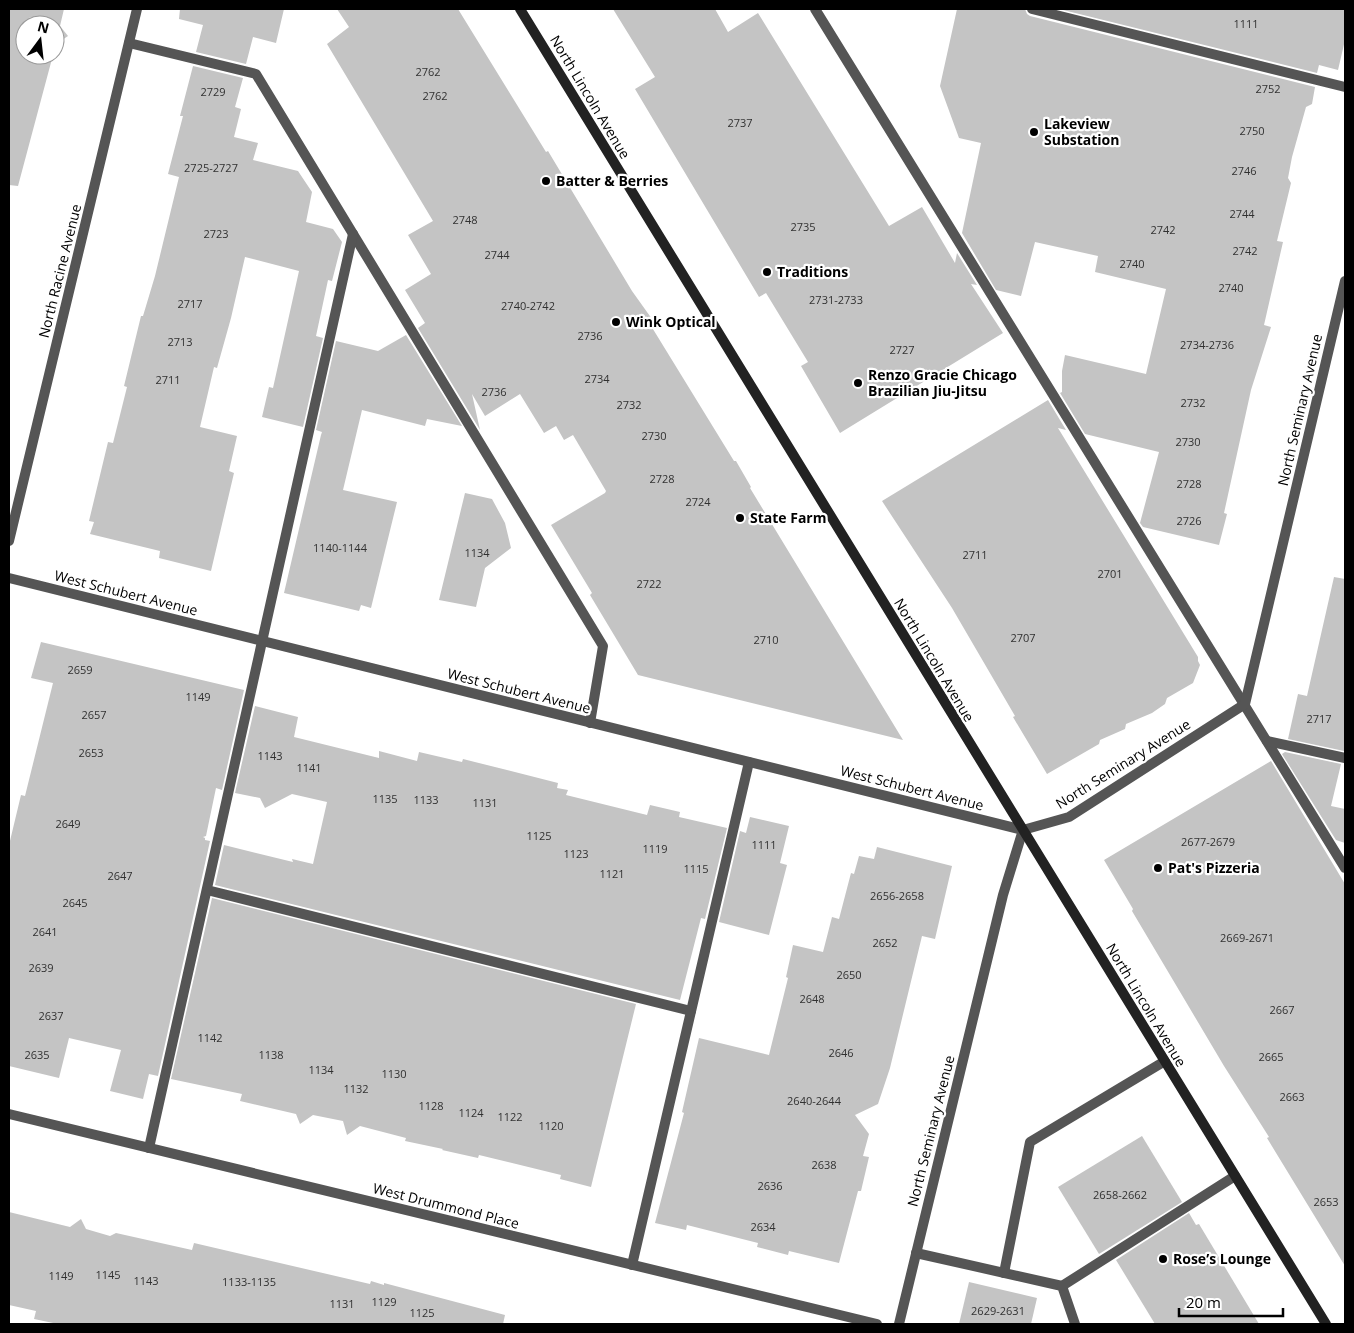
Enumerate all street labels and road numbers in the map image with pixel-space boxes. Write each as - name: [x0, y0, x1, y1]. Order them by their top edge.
- street label: North Lincoln Avenue: [546, 31, 635, 162]
- street label: North Racine Avenue: [34, 202, 85, 340]
- street label: North Seminary Avenue: [1273, 332, 1326, 488]
- street label: West Schubert Avenue: [52, 565, 200, 620]
- street label: North Lincoln Avenue: [890, 594, 979, 725]
- street label: West Schubert Avenue: [445, 663, 593, 718]
- street label: North Seminary Avenue: [1052, 714, 1194, 813]
- street label: West Schubert Avenue: [838, 760, 986, 815]
- street label: North Lincoln Avenue: [1102, 939, 1191, 1070]
- street label: North Seminary Avenue: [902, 1053, 959, 1209]
- street label: West Drummond Place: [371, 1178, 521, 1233]

